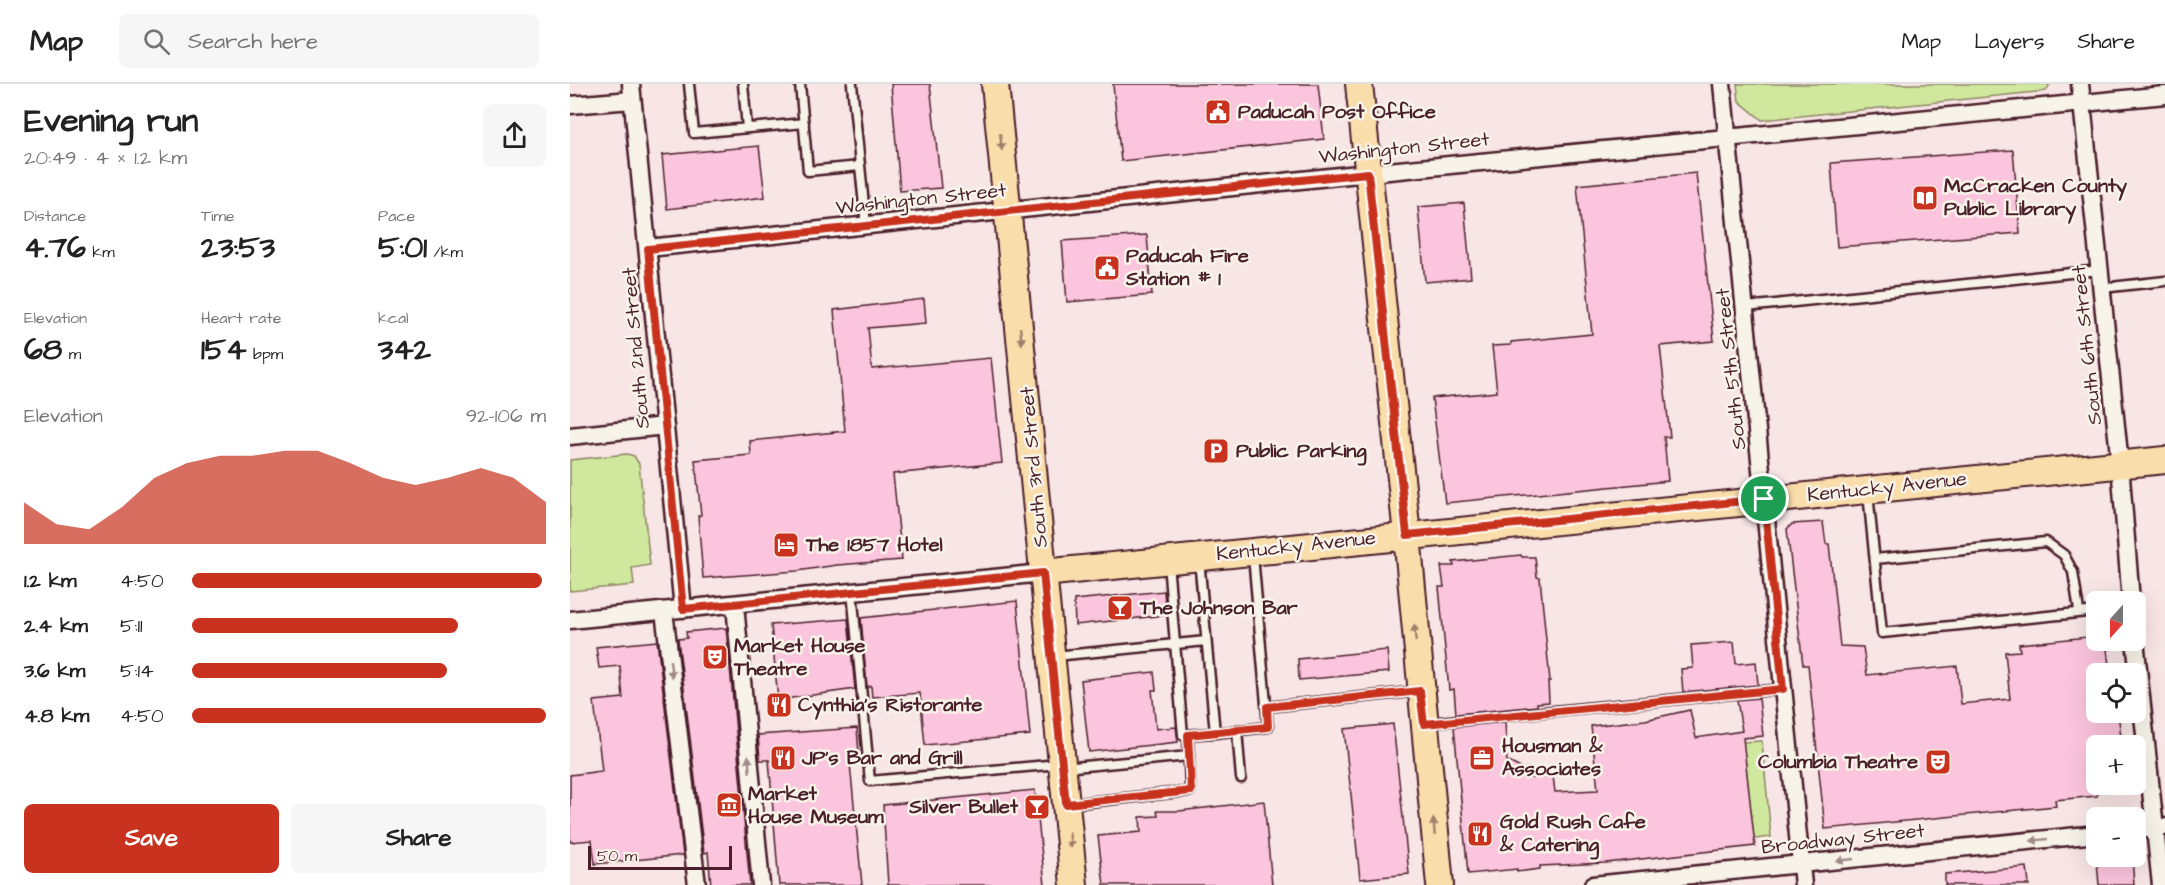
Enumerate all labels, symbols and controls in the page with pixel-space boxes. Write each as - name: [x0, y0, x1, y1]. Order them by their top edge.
- search box: [119, 14, 539, 68]
- text: Map: [30, 22, 83, 61]
- icon: search: [140, 25, 173, 58]
- text: Search here: [188, 26, 318, 57]
- text: Map: [1901, 27, 1941, 56]
- text: Layers: [1974, 27, 2044, 56]
- text: Share: [2077, 27, 2135, 56]
- public building icon: Paducah Post Office: [1203, 97, 1233, 127]
- text: Evening run: [24, 98, 198, 144]
- place label: Paducah Post Office: [1238, 98, 1436, 126]
- button: share: [483, 104, 546, 167]
- street label: Washington Street: [1317, 125, 1491, 172]
- one-way arrow: [997, 133, 1006, 152]
- text: 20:49 · 4 × 1.2 km: [24, 144, 187, 172]
- place label: McCracken County Public Library: [1944, 172, 2127, 224]
- street label: Washington Street: [834, 176, 1008, 223]
- library icon: McCracken County Public Library: [1910, 183, 1940, 213]
- text: Distance: [24, 205, 86, 227]
- text: Time: [201, 205, 235, 227]
- text: Pace: [378, 205, 415, 227]
- text: 4.76: [24, 227, 86, 269]
- text: 23:53: [201, 227, 275, 269]
- text: 5:01: [378, 227, 427, 269]
- text: km: [86, 241, 115, 263]
- text: /km: [427, 241, 463, 263]
- place label: Paducah Fire Station # 1: [1125, 242, 1249, 293]
- public building icon: Paducah Fire Station # 1: [1092, 253, 1122, 283]
- street label: South 6th Street: [2065, 264, 2109, 426]
- street label: South 2nd Street: [615, 266, 657, 430]
- street label: South 5th Street: [1709, 287, 1753, 451]
- text: Elevation: [24, 307, 87, 329]
- text: Heart rate: [201, 307, 281, 329]
- text: kcal: [378, 307, 409, 329]
- one-way arrow: [1016, 327, 1026, 346]
- text: 68: [24, 329, 62, 371]
- text: 154: [201, 329, 247, 371]
- text: 342: [378, 329, 431, 371]
- text: m: [62, 343, 81, 365]
- text: bpm: [247, 343, 283, 365]
- street label: South 3rd Street: [1013, 385, 1055, 549]
- text: Elevation: [24, 402, 103, 430]
- text: 92–106 m: [466, 402, 546, 430]
- parking icon: Public Parking: [1201, 436, 1231, 466]
- place label: Public Parking: [1236, 437, 1367, 466]
- street label: Kentucky Avenue: [1806, 465, 1968, 510]
- pin: [1738, 473, 1789, 524]
- icon: arrive: [1747, 482, 1780, 515]
- street label: Kentucky Avenue: [1215, 524, 1377, 569]
- hotel icon: The 1857 Hotel: [771, 530, 801, 560]
- place label: The 1857 Hotel: [805, 531, 943, 559]
- text: 1.2 km: [24, 567, 77, 595]
- text: 4:50: [120, 567, 164, 595]
- north arrow: [2086, 591, 2146, 651]
- map controls: [2086, 591, 2146, 867]
- bar icon: The Johnson Bar: [1105, 593, 1135, 623]
- place label: The Johnson Bar: [1139, 594, 1299, 622]
- text: 2.4 km: [24, 612, 88, 640]
- text: 5:11: [120, 612, 143, 640]
- one-way arrow: [1411, 623, 1420, 642]
- place label: Market House Theatre: [733, 632, 866, 683]
- theatre icon: Market House Theatre: [700, 642, 730, 672]
- text: 3.6 km: [24, 657, 85, 685]
- text: 5:14: [120, 657, 154, 685]
- one-way arrow: [666, 660, 675, 679]
- button: locate: [2086, 663, 2146, 723]
- restaurant icon: Cynthia's Ristorante: [764, 690, 794, 720]
- place label: Cynthia's Ristorante: [798, 691, 983, 720]
- text: 4.8 km: [24, 702, 89, 730]
- text: 4:50: [120, 702, 164, 730]
- place label: Housman & Associates: [1502, 732, 1603, 783]
- button: +: [2086, 735, 2146, 795]
- restaurant icon: JP's Bar and Grill: [768, 743, 798, 773]
- office icon: Housman & Associates: [1467, 743, 1497, 773]
- place label: JP's Bar and Grill: [801, 744, 963, 772]
- theatre icon: Columbia Theatre: [1923, 747, 1953, 777]
- place label: Columbia Theatre: [1758, 748, 1918, 776]
- one-way arrow: [744, 754, 754, 773]
- place label: Market House Museum: [748, 780, 884, 831]
- museum icon: Market House Museum: [714, 790, 744, 820]
- bar icon: Silver Bullet: [1022, 792, 1052, 822]
- place label: Silver Bullet: [908, 793, 1019, 821]
- button: Save: [24, 804, 279, 873]
- button: Share: [291, 804, 546, 873]
- button: −: [2086, 807, 2146, 867]
- place label: Gold Rush Cafe & Catering: [1499, 808, 1646, 860]
- one-way arrow: [1429, 817, 1439, 836]
- street label: Broadway Street: [1760, 817, 1926, 862]
- restaurant icon: Gold Rush Cafe & Catering: [1465, 819, 1495, 849]
- one-way arrow: [1065, 830, 1074, 849]
- one-way arrow: [2029, 835, 2048, 845]
- scale bar: [588, 843, 732, 870]
- text: 50 m: [597, 845, 637, 867]
- one-way arrow: [1835, 855, 1854, 865]

